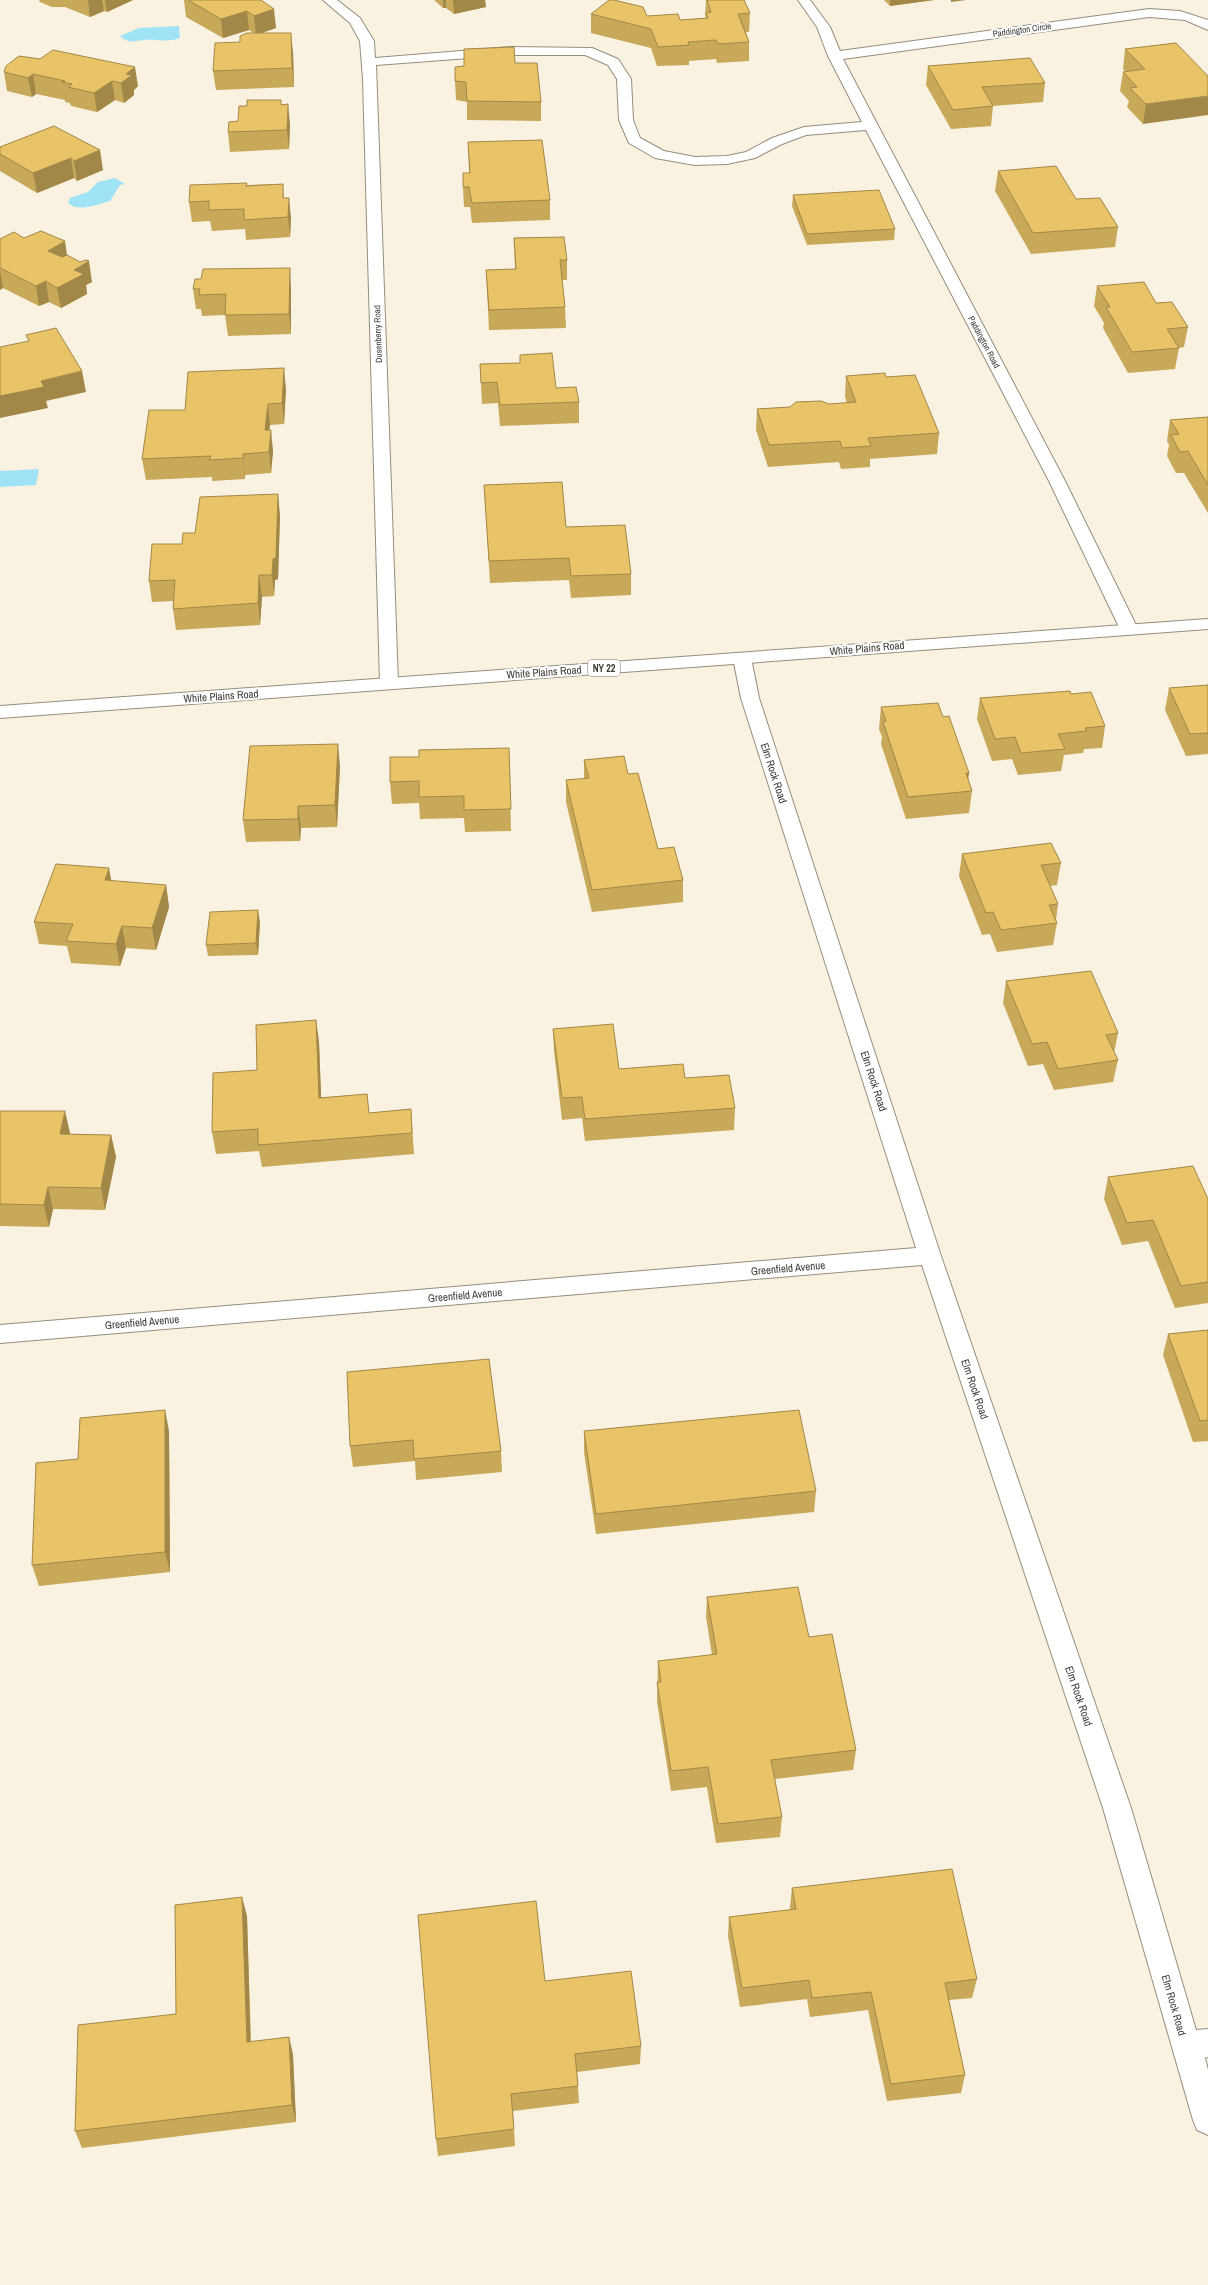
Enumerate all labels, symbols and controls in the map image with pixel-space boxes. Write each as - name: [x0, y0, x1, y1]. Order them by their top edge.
- street label: Paddington Circle: [992, 20, 1052, 40]
- street label: Dusenberry Road: [371, 305, 385, 363]
- street label: Paddington Road: [965, 314, 1003, 370]
- street label: White Plains Road: [829, 638, 905, 658]
- road number: NY 22: [588, 660, 620, 676]
- street label: White Plains Road: [506, 662, 582, 682]
- street label: White Plains Road: [183, 686, 259, 706]
- street label: Elm Rock Road: [758, 741, 790, 805]
- street label: Elm Rock Road: [858, 1049, 890, 1113]
- street label: Greenfield Avenue: [750, 1258, 826, 1278]
- street label: Greenfield Avenue: [427, 1285, 503, 1305]
- street label: Greenfield Avenue: [104, 1312, 180, 1332]
- street label: Elm Rock Road: [958, 1357, 992, 1421]
- street label: Elm Rock Road: [1062, 1664, 1096, 1728]
- street label: Elm Rock Road: [1159, 1973, 1189, 2037]

